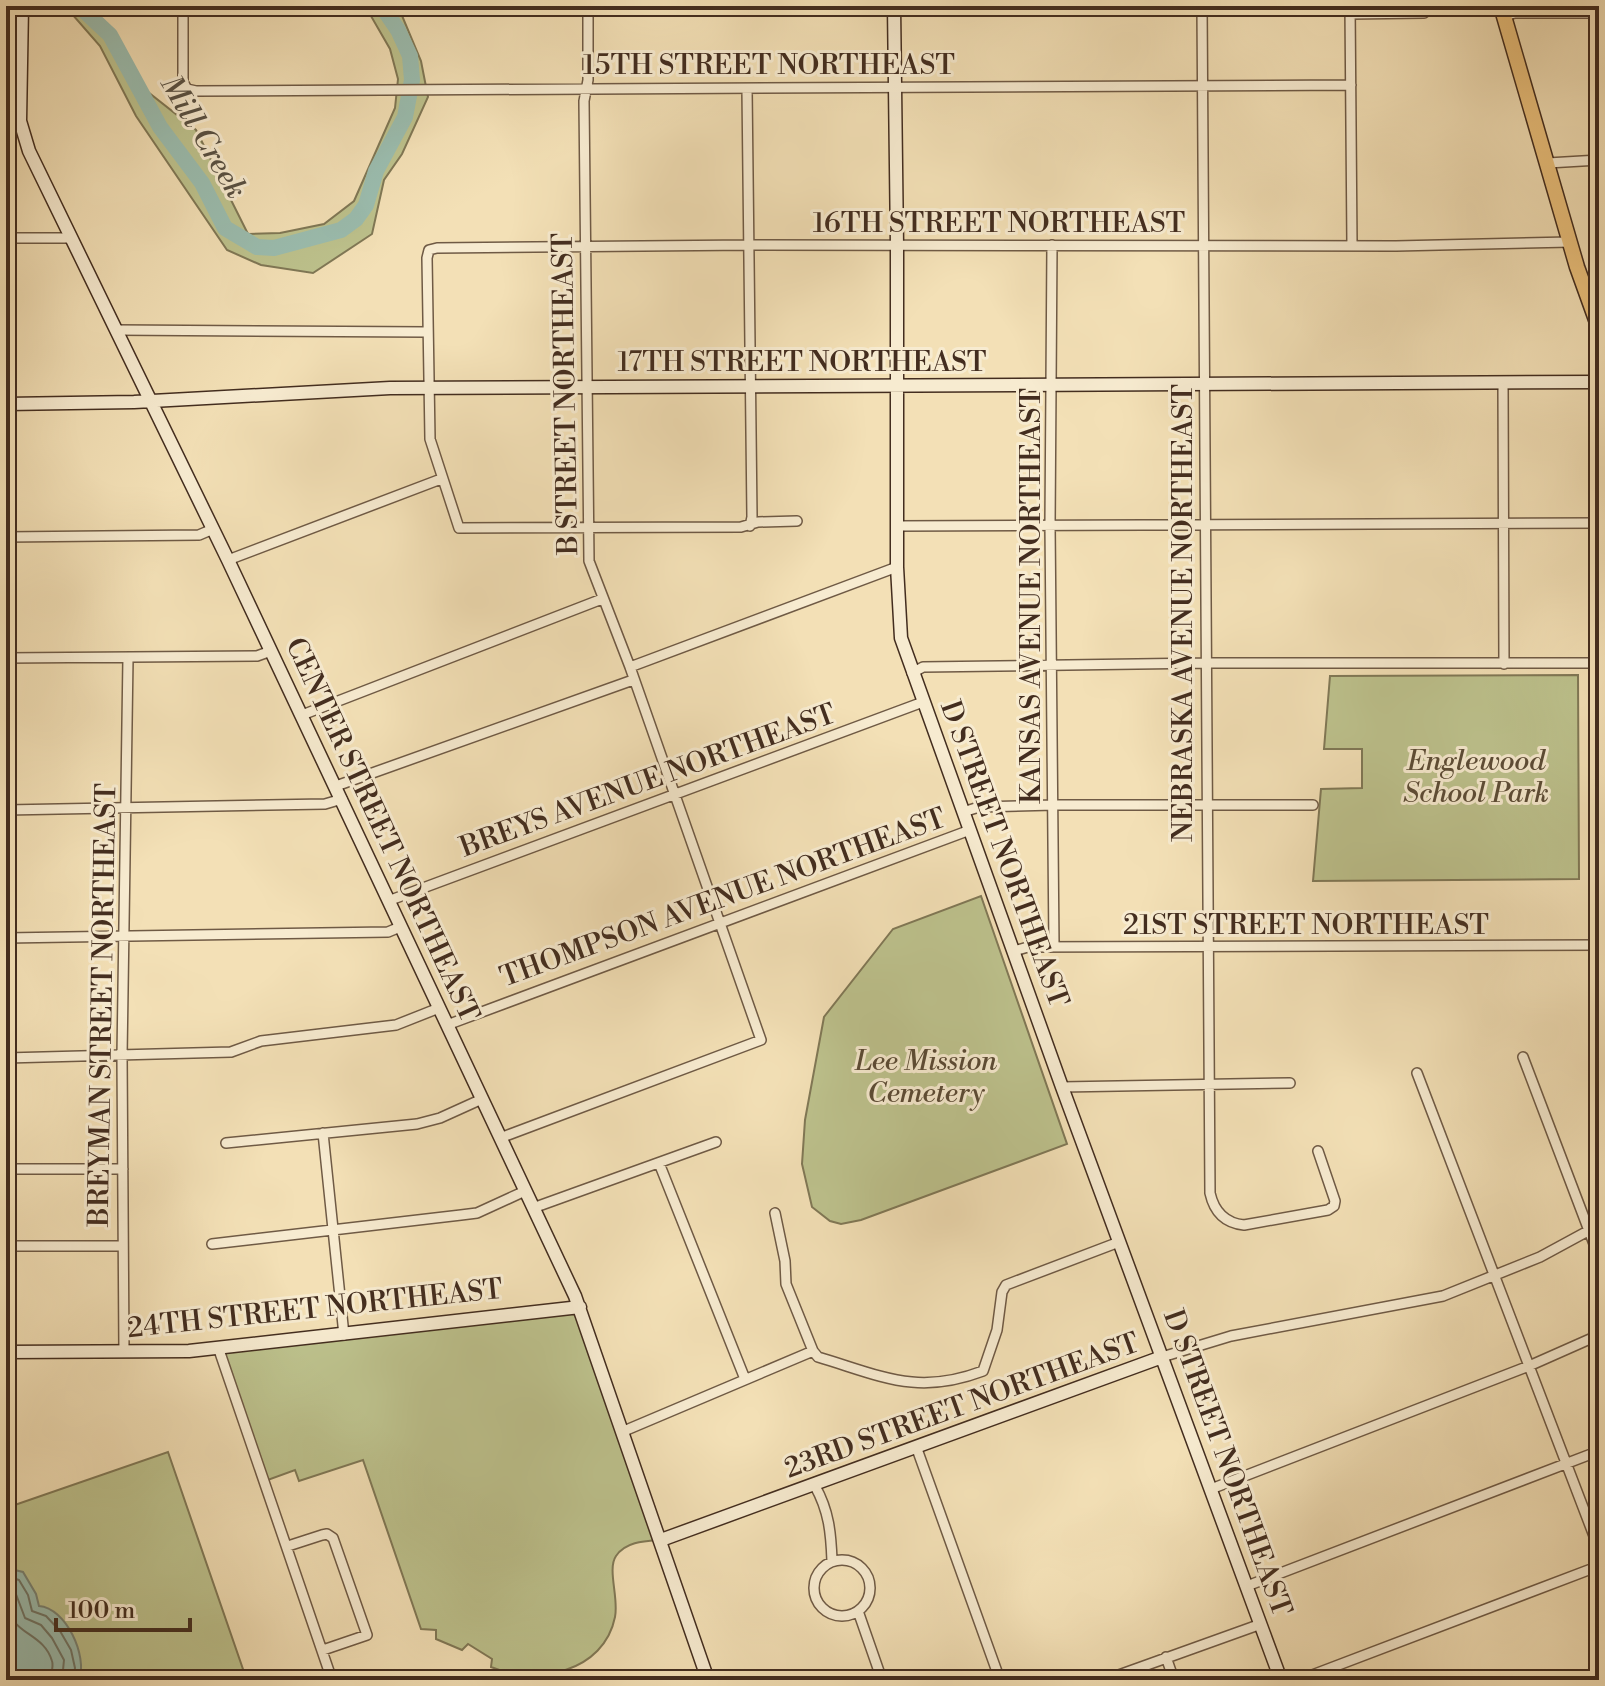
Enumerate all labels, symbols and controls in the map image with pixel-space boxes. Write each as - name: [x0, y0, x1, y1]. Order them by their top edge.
- street label: 15TH STREET NORTHEAST: [583, 48, 955, 83]
- water label: Mill Creek: [151, 68, 255, 206]
- street label: 16TH STREET NORTHEAST: [813, 206, 1185, 241]
- street label: B STREET NORTHEAST: [546, 233, 586, 556]
- street label: 17TH STREET NORTHEAST: [617, 345, 987, 380]
- street label: NEBRASKA AVENUE NORTHEAST: [1166, 384, 1201, 842]
- street label: KANSAS AVENUE NORTHEAST: [1014, 388, 1049, 804]
- street label: CENTER STREET NORTHEAST: [277, 632, 487, 1028]
- street label: D STREET NORTHEAST: [932, 696, 1076, 1012]
- street label: BREYS AVENUE NORTHEAST: [454, 697, 841, 866]
- park label: Englewood School Park: [1403, 744, 1549, 811]
- street label: BREYMAN STREET NORTHEAST: [82, 783, 124, 1228]
- street label: THOMPSON AVENUE NORTHEAST: [495, 801, 951, 995]
- street label: 21ST STREET NORTHEAST: [1123, 908, 1489, 943]
- park label: Lee Mission Cemetery: [854, 1044, 997, 1111]
- street label: 24TH STREET NORTHEAST: [126, 1272, 504, 1346]
- street label: D STREET NORTHEAST: [1155, 1305, 1299, 1621]
- street label: 23RD STREET NORTHEAST: [780, 1325, 1144, 1487]
- scale bar: [56, 1582, 190, 1632]
- text: 100 m: [68, 1596, 135, 1626]

